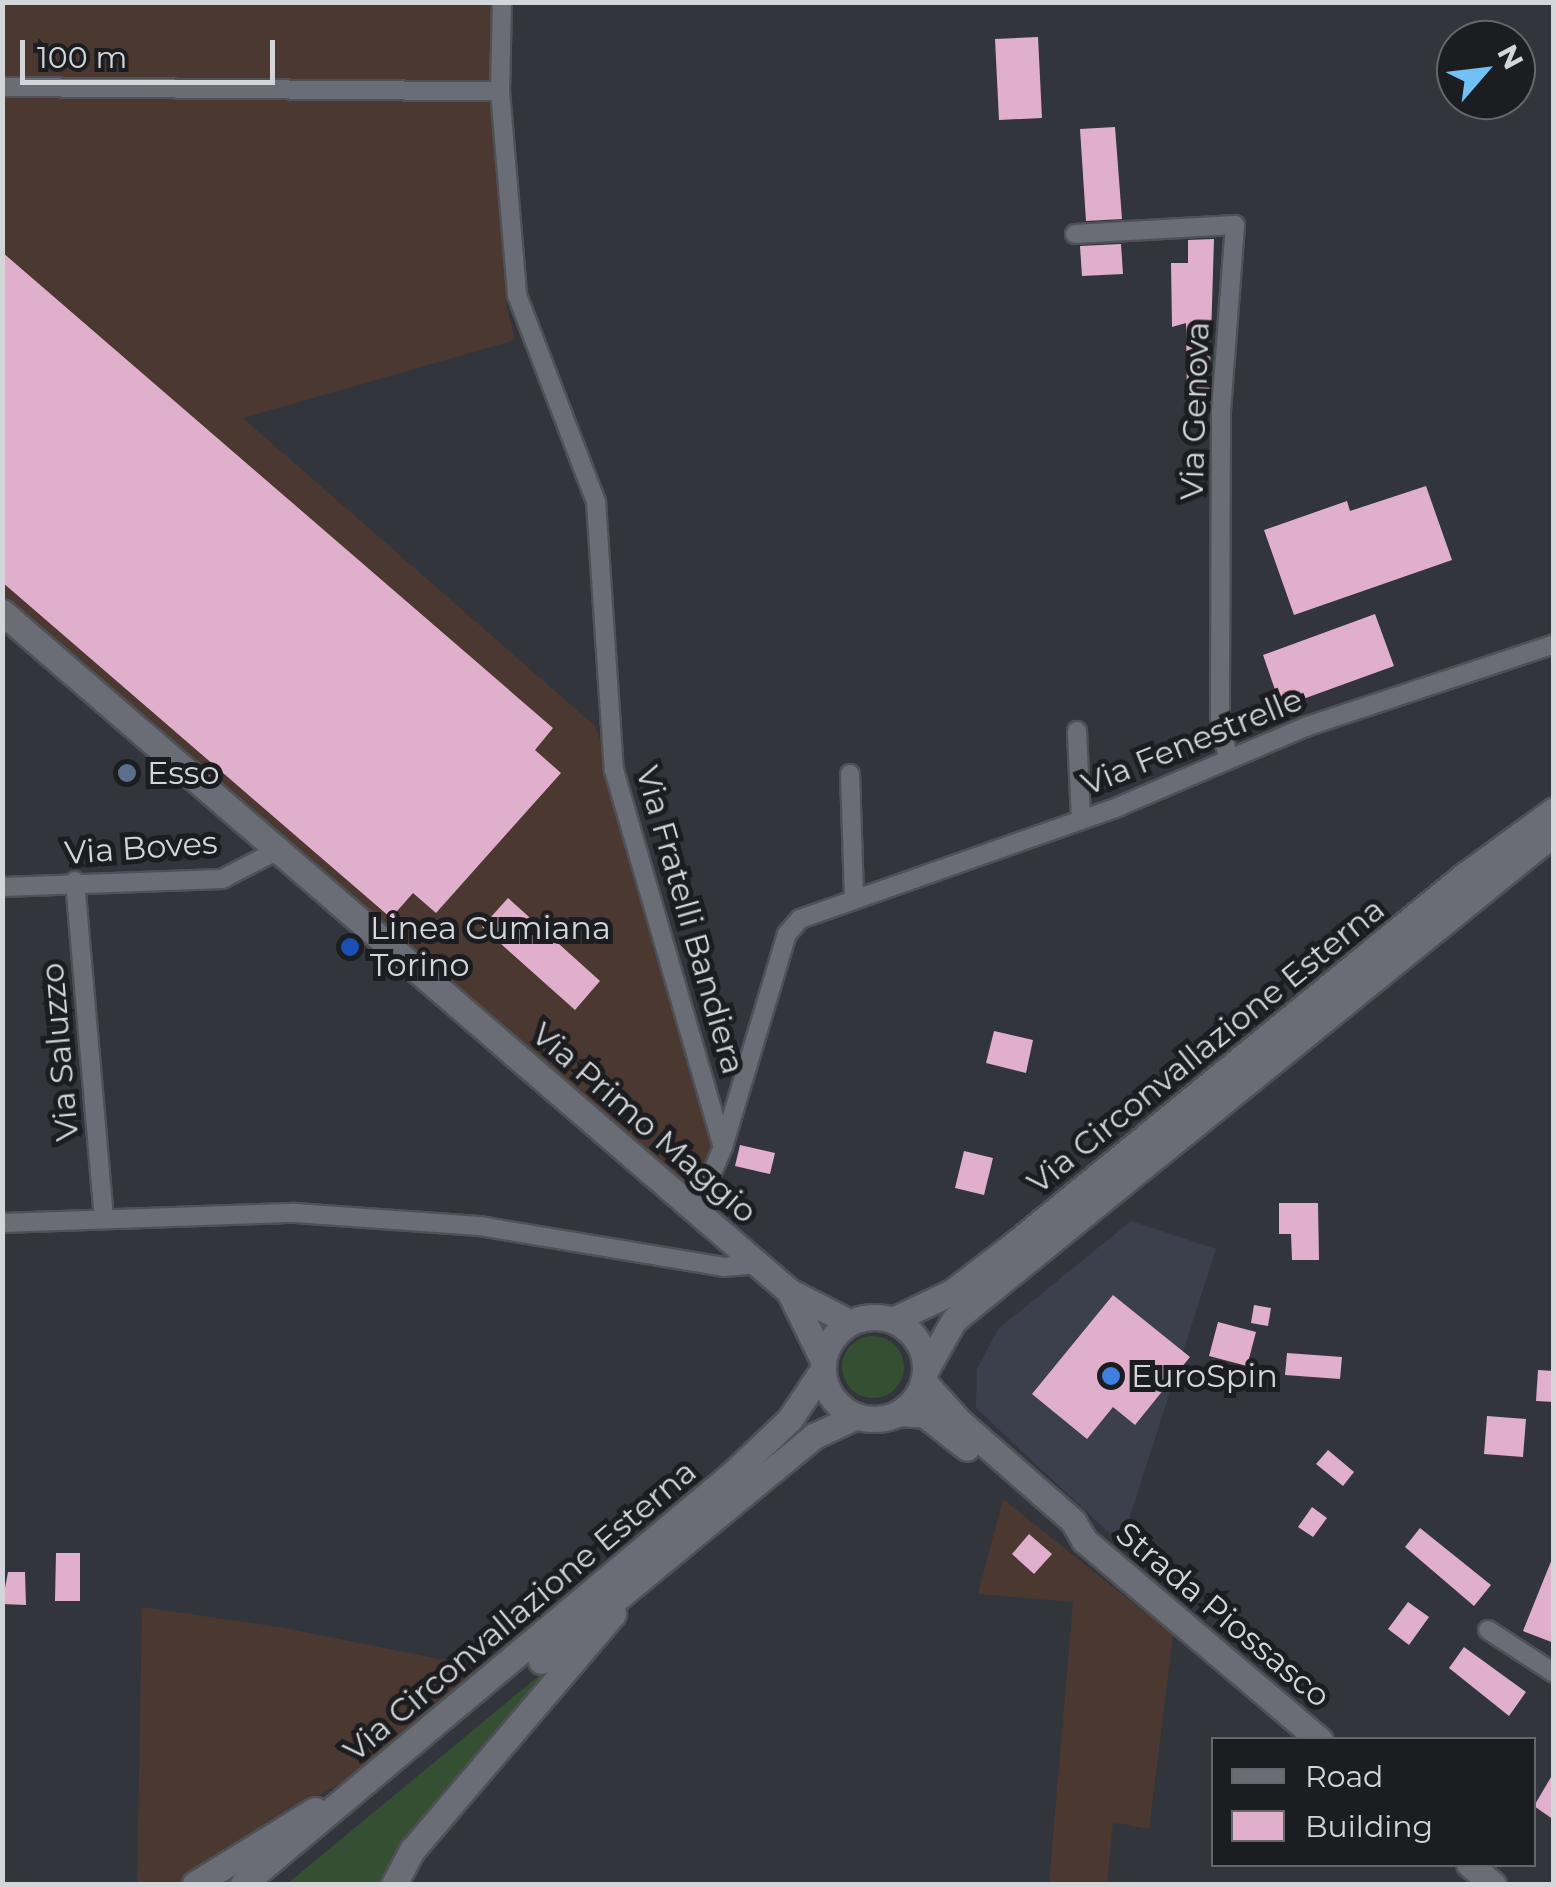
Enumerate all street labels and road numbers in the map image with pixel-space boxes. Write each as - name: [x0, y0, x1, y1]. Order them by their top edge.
- street label: Via Genova: [1173, 321, 1217, 501]
- street label: Via Fenestrelle: [1076, 680, 1308, 804]
- street label: Via Fratelli Bandiera: [628, 762, 752, 1078]
- street label: Via Boves: [63, 824, 219, 872]
- street label: Via Circonvallazione Esterna: [1020, 890, 1392, 1202]
- street label: Via Saluzzo: [33, 961, 87, 1143]
- street label: Via Primo Maggio: [524, 1015, 764, 1231]
- street label: Via Circonvallazione Esterna: [336, 1452, 704, 1770]
- street label: Strada Piossasco: [1108, 1514, 1338, 1716]

